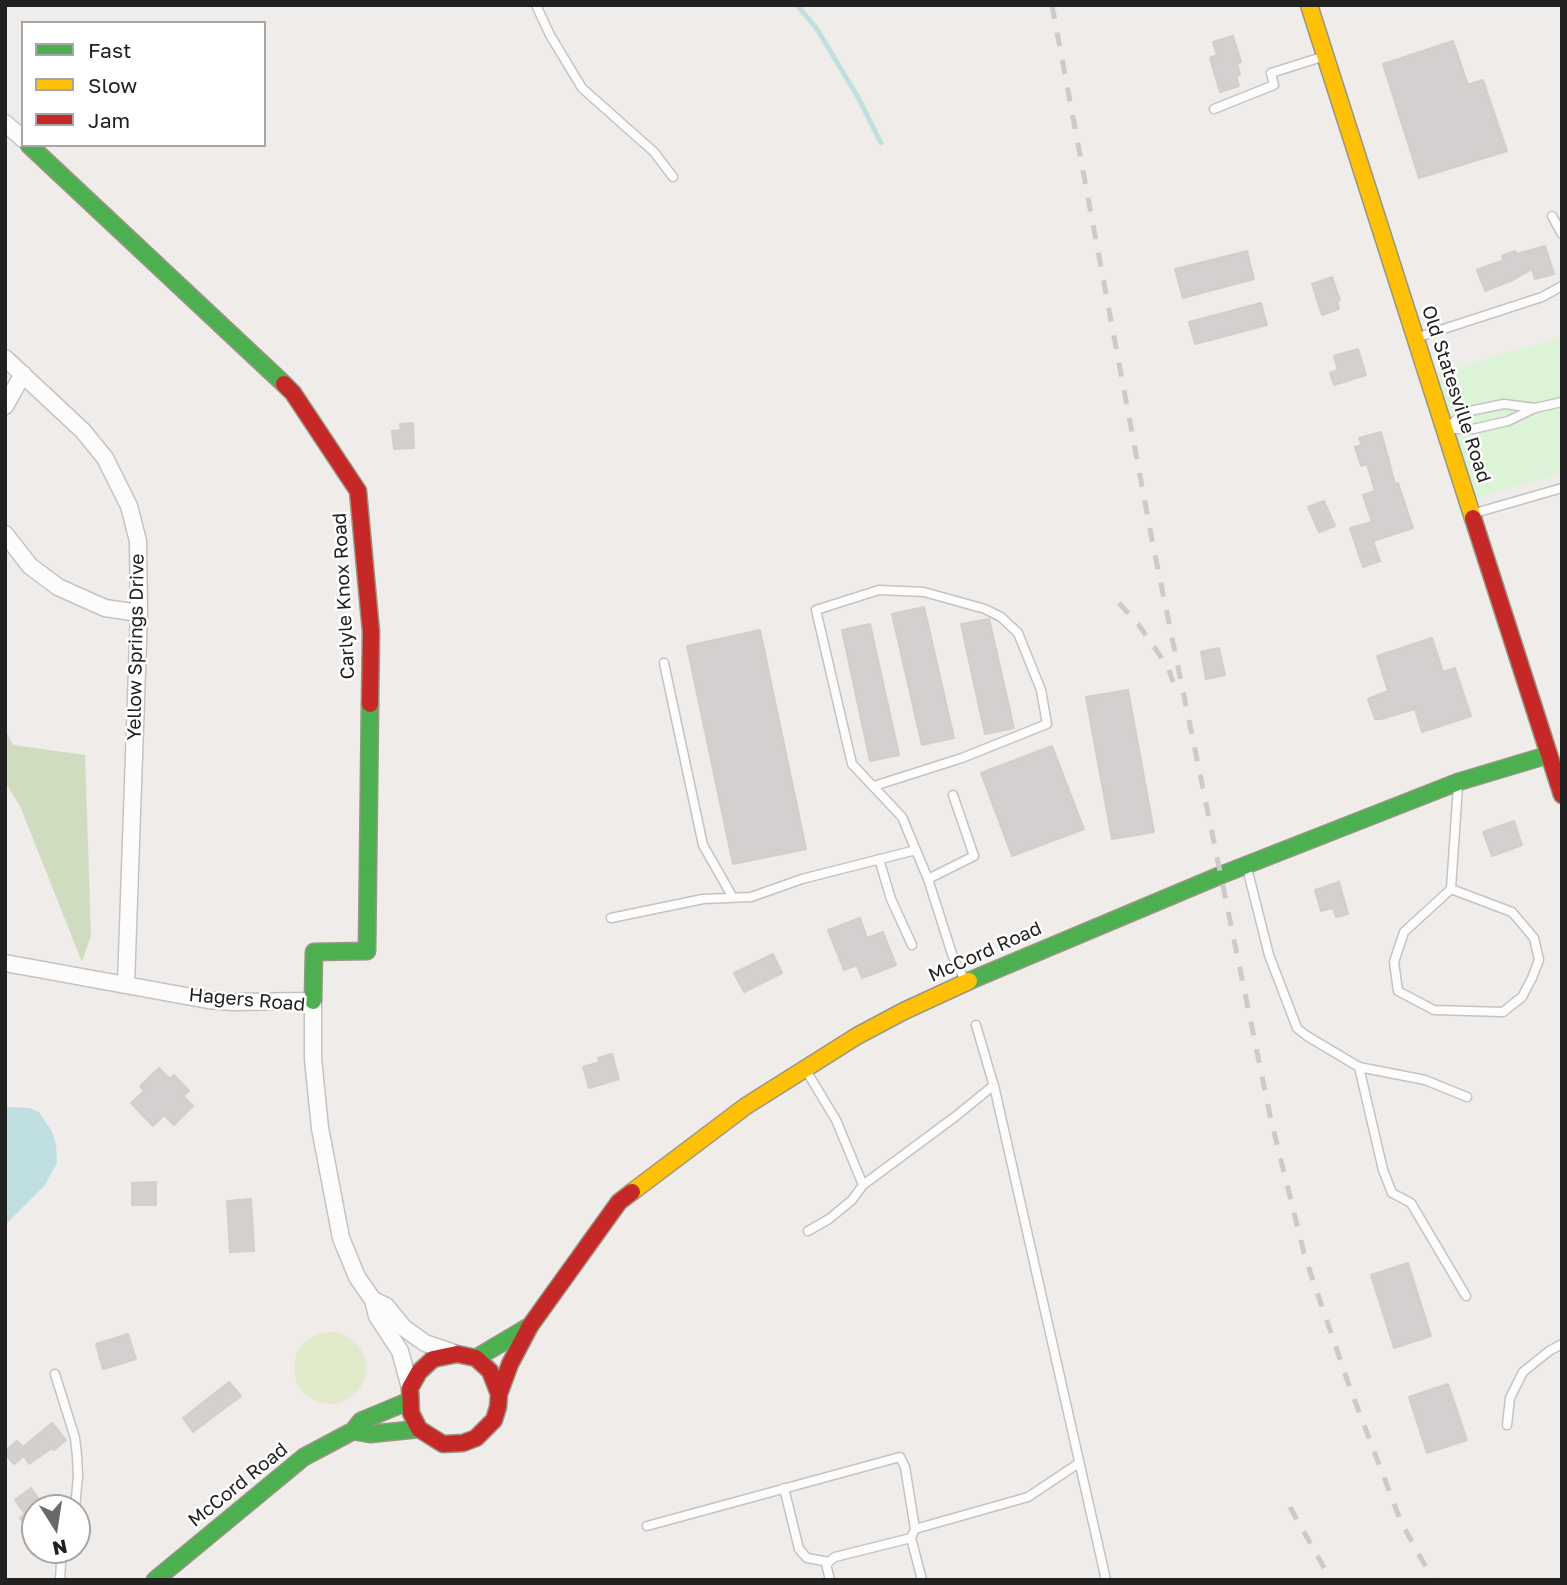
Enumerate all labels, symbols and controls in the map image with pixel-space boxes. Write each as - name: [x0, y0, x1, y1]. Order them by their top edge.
- legend: [21, 21, 266, 147]
- text: Fast: [88, 37, 131, 63]
- text: Slow: [88, 72, 137, 98]
- text: Jam: [88, 107, 130, 133]
- street label: Old Statesville Road: [1417, 302, 1495, 486]
- street label: Carlyle Knox Road: [328, 512, 360, 680]
- street label: Yellow Springs Drive: [123, 554, 149, 740]
- street label: McCord Road: [925, 917, 1045, 987]
- street label: Hagers Road: [188, 984, 306, 1016]
- street label: McCord Road: [184, 1438, 292, 1532]
- north arrow: [21, 1494, 91, 1564]
- text: N: [51, 1535, 70, 1561]

